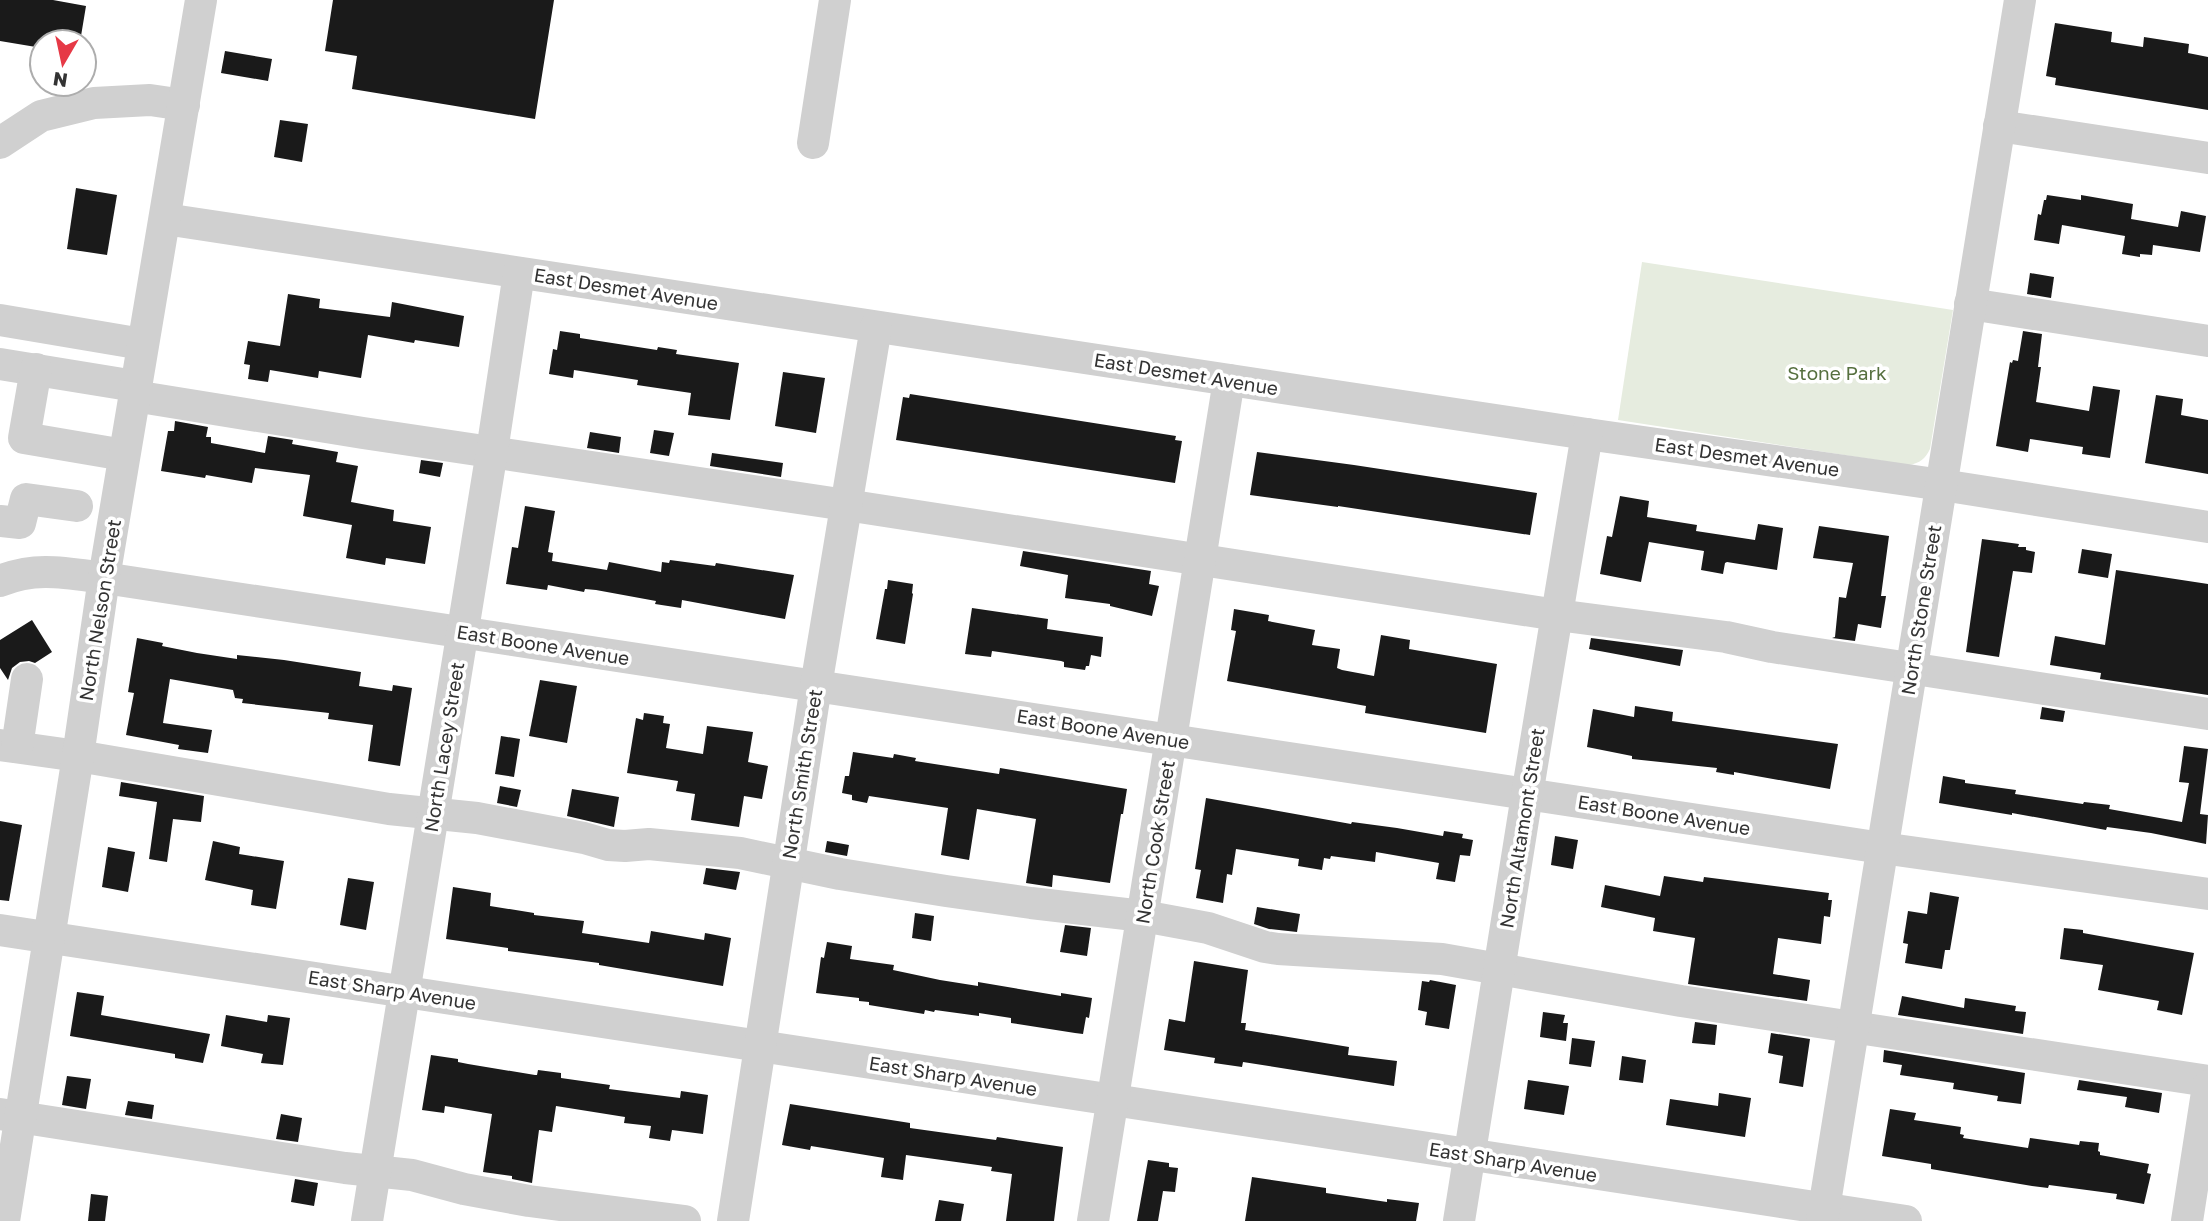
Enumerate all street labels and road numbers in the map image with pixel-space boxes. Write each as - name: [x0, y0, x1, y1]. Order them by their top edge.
- street label: East Desmet Avenue: [532, 263, 720, 314]
- street label: East Desmet Avenue: [1092, 348, 1280, 399]
- street label: East Desmet Avenue: [1653, 432, 1841, 481]
- street label: North Nelson Street: [74, 518, 125, 702]
- street label: North Stone Street: [1896, 523, 1945, 697]
- street label: East Boone Avenue: [455, 619, 631, 670]
- street label: North Lacey Street: [419, 660, 468, 834]
- street label: North Smith Street: [777, 687, 826, 861]
- street label: East Boone Avenue: [1015, 703, 1191, 754]
- street label: North Altamont Street: [1494, 726, 1549, 930]
- street label: North Cook Street: [1130, 759, 1179, 925]
- street label: East Boone Avenue: [1576, 789, 1752, 840]
- street label: East Sharp Avenue: [306, 965, 478, 1014]
- street label: East Sharp Avenue: [867, 1051, 1039, 1100]
- street label: East Sharp Avenue: [1427, 1137, 1599, 1186]

